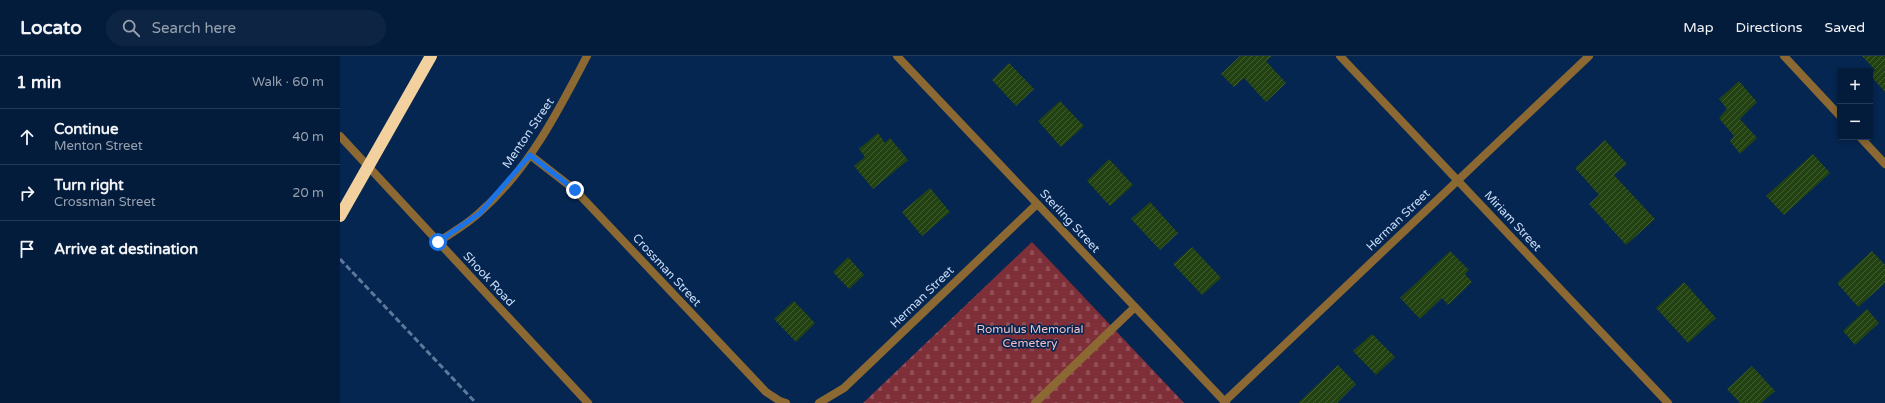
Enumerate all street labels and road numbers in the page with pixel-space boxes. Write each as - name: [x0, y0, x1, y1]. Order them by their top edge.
- street label: Menton Street: [499, 95, 557, 171]
- street label: Sterling Street: [1037, 186, 1103, 256]
- street label: Herman Street: [1363, 186, 1433, 254]
- street label: Miriam Street: [1482, 188, 1545, 254]
- street label: Crossman Street: [630, 231, 704, 309]
- street label: Shook Road: [460, 249, 518, 309]
- street label: Herman Street: [887, 263, 957, 331]

